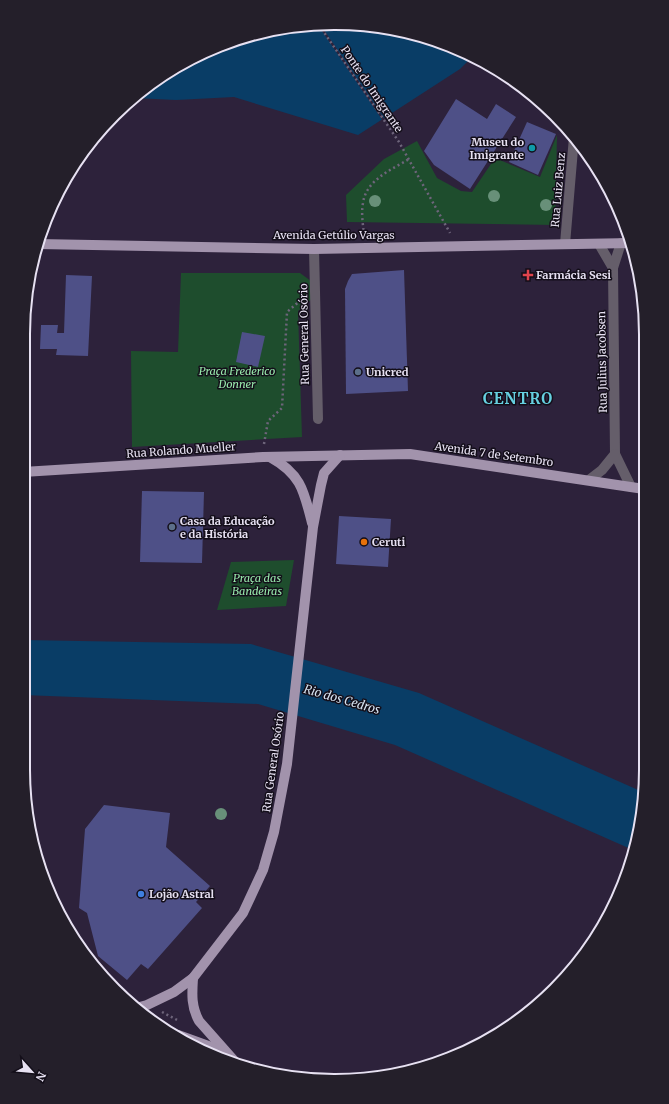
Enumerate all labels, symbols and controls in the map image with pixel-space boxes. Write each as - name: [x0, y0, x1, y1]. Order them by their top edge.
- street label: Ponte do Imigrante: [338, 43, 406, 135]
- place label: Museu do Imigrante: [470, 135, 524, 162]
- marker: Museu do Imigrante: [527, 143, 537, 153]
- street label: Rua Luiz Benz: [548, 152, 568, 228]
- street label: Avenida Getúlio Vargas: [272, 228, 395, 242]
- place label: Farmácia Sesi: [536, 268, 611, 282]
- marker: Farmácia Sesi: [523, 270, 533, 280]
- street label: Rua General Osório: [296, 283, 312, 385]
- street label: Rua Julius Jacobsen: [594, 310, 610, 413]
- park label: Praça Frederico Donner: [199, 364, 275, 391]
- place label: Unicred: [366, 365, 409, 379]
- marker: Unicred: [353, 367, 363, 377]
- district label: CENTRO: [483, 389, 553, 408]
- street label: Rua Rolando Mueller: [126, 439, 236, 461]
- street label: Avenida 7 de Setembro: [433, 439, 555, 469]
- place label: Casa da Educação e da História: [180, 514, 275, 541]
- marker: Casa da Educação e da História: [167, 522, 177, 532]
- place label: Ceruti: [372, 535, 406, 549]
- marker: Ceruti: [359, 537, 369, 547]
- park label: Praça das Bandeiras: [232, 571, 282, 598]
- water label: Rio dos Cedros: [302, 681, 382, 717]
- street label: Rua General Osório: [259, 710, 287, 813]
- place label: Lojão Astral: [149, 887, 215, 901]
- marker: Lojão Astral: [136, 889, 146, 899]
- north arrow: [12, 1052, 52, 1092]
- text: N: [33, 1069, 49, 1084]

